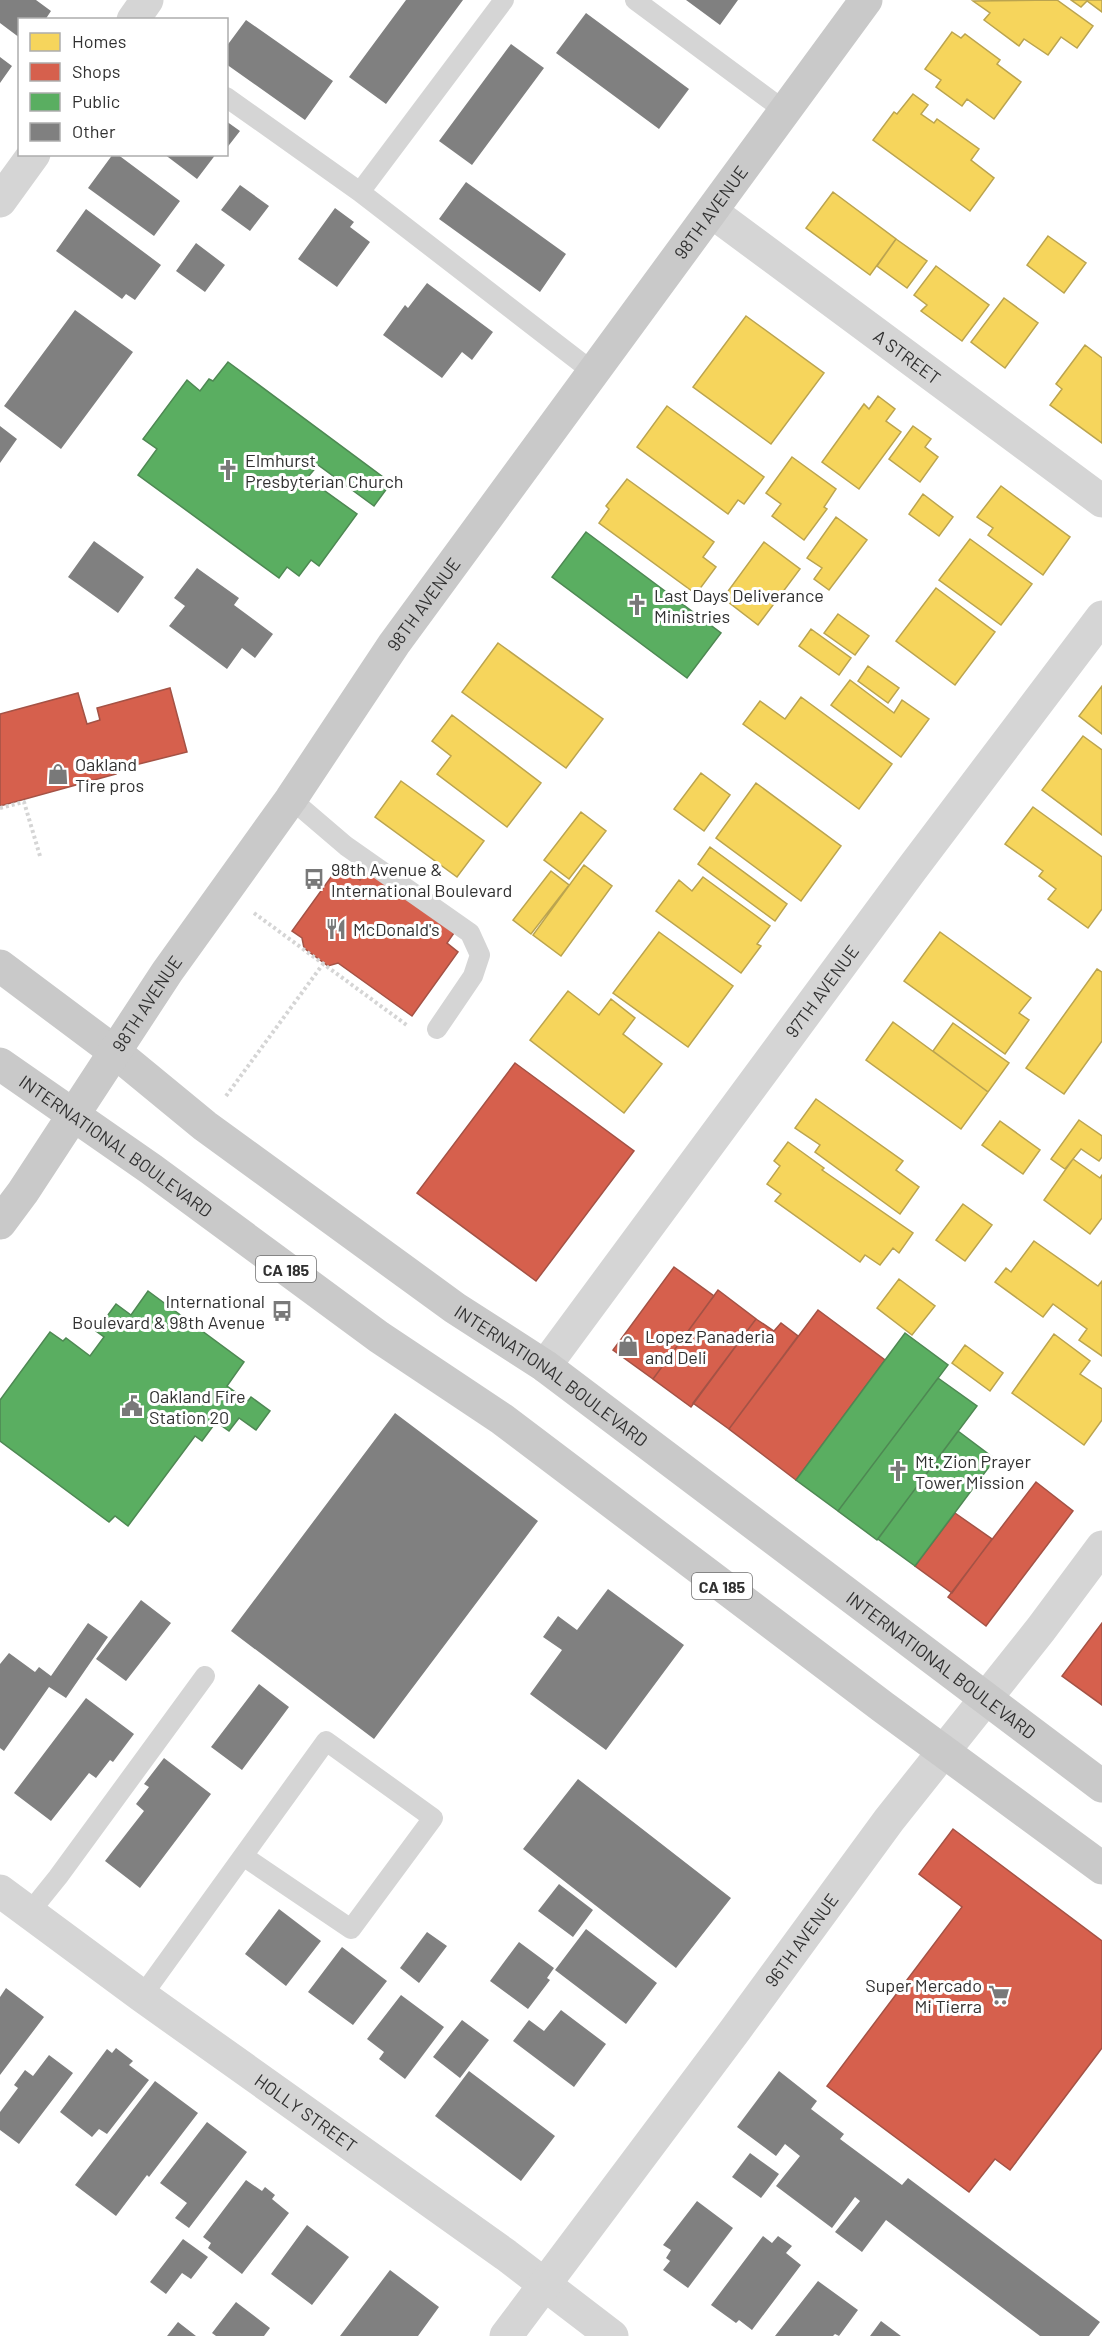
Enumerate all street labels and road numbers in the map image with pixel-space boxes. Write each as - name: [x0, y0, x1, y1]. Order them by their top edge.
- street label: 98TH AVENUE: [669, 161, 752, 263]
- street label: A STREET: [869, 325, 945, 389]
- street label: 98TH AVENUE: [382, 553, 465, 655]
- street label: 97TH AVENUE: [780, 940, 863, 1042]
- street label: 98TH AVENUE: [107, 951, 186, 1056]
- street label: INTERNATIONAL BOULEVARD: [15, 1070, 217, 1222]
- road number: CA 185: [256, 1256, 316, 1282]
- street label: INTERNATIONAL BOULEVARD: [451, 1300, 653, 1451]
- road number: CA 185: [692, 1573, 752, 1599]
- street label: INTERNATIONAL BOULEVARD: [842, 1586, 1041, 1743]
- street label: 96TH AVENUE: [760, 1889, 843, 1991]
- street label: HOLLY STREET: [251, 2069, 362, 2157]

